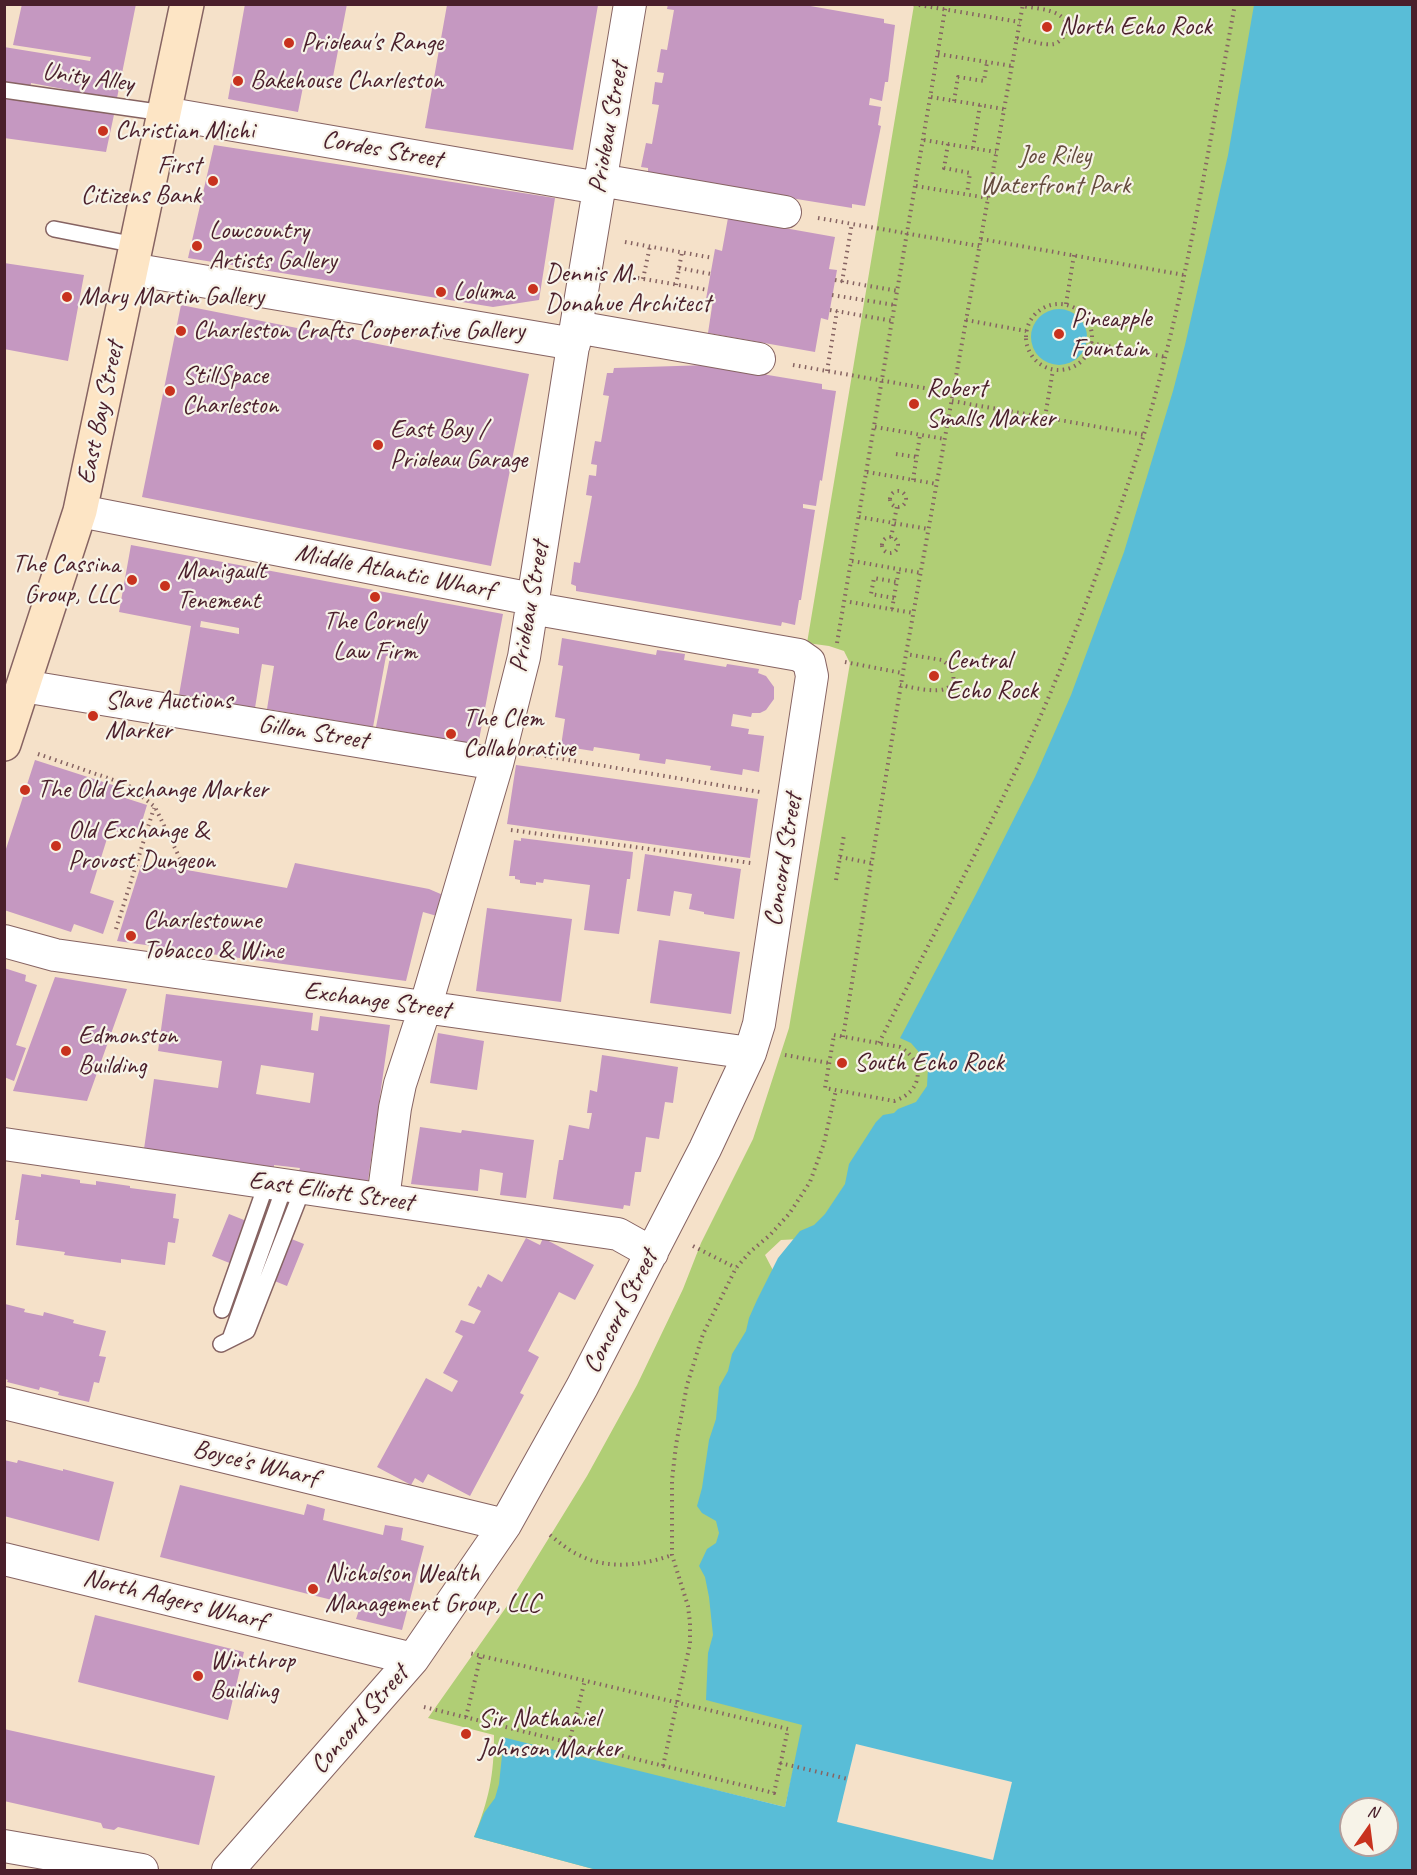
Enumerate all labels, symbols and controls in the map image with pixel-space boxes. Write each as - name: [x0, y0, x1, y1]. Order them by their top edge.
- place label: North Echo Rock: [1059, 11, 1212, 43]
- marker: North Echo Rock: [1040, 20, 1054, 34]
- place label: Prioleau's Range: [301, 27, 443, 59]
- marker: Prioleau's Range: [282, 36, 296, 50]
- street label: Unity Alley: [40, 56, 136, 100]
- street label: Prioleau Street: [582, 60, 636, 196]
- place label: Bakehouse Charleston: [250, 65, 443, 97]
- marker: Bakehouse Charleston: [231, 74, 245, 88]
- place label: Christian Michi: [115, 115, 254, 147]
- marker: Christian Michi: [96, 124, 110, 138]
- street label: Cordes Street: [320, 124, 444, 176]
- park label: Joe Riley Waterfront Park: [980, 140, 1130, 201]
- place label: First Citizens Bank: [81, 150, 201, 212]
- marker: First Citizens Bank: [206, 174, 220, 188]
- place label: Lowcountry Artists Gallery: [209, 215, 337, 276]
- marker: Lowcountry Artists Gallery: [190, 239, 204, 253]
- place label: Dennis M. Donahue Architect: [545, 258, 710, 320]
- place label: Loluma: [453, 276, 514, 308]
- place label: Mary Martin Gallery: [79, 281, 264, 313]
- marker: Dennis M. Donahue Architect: [526, 282, 540, 296]
- marker: Loluma: [434, 285, 448, 299]
- marker: Mary Martin Gallery: [60, 290, 74, 304]
- place label: Pineapple Fountain: [1071, 303, 1151, 364]
- place label: Charleston Crafts Cooperative Gallery: [193, 315, 525, 347]
- marker: Charleston Crafts Cooperative Gallery: [174, 324, 188, 338]
- marker: Pineapple Fountain: [1052, 327, 1066, 341]
- street label: East Bay Street: [71, 339, 131, 487]
- place label: StillSpace Charleston: [182, 360, 278, 422]
- place label: Robert Smalls Marker: [926, 373, 1055, 434]
- marker: StillSpace Charleston: [163, 384, 177, 398]
- marker: Robert Smalls Marker: [907, 397, 921, 411]
- place label: East Bay / Prioleau Garage: [390, 414, 527, 476]
- marker: East Bay / Prioleau Garage: [371, 438, 385, 452]
- street label: Middle Atlantic Wharf: [292, 537, 496, 607]
- street label: Prioleau Street: [503, 539, 557, 675]
- place label: The Cassina Group, LLC: [12, 549, 120, 610]
- place label: Manigault Tenement: [177, 555, 266, 616]
- marker: The Cassina Group, LLC: [125, 573, 139, 587]
- marker: Manigault Tenement: [158, 579, 172, 593]
- marker: The Cornely Law Firm: [368, 590, 382, 604]
- place label: The Cornely Law Firm: [323, 606, 427, 668]
- place label: Central Echo Rock: [946, 645, 1038, 706]
- marker: Central Echo Rock: [927, 669, 941, 683]
- place label: Slave Auctions Marker: [105, 685, 232, 746]
- place label: The Clem Collaborative: [463, 703, 575, 764]
- marker: Slave Auctions Marker: [86, 709, 100, 723]
- street label: Gillon Street: [256, 709, 370, 757]
- marker: The Clem Collaborative: [444, 727, 458, 741]
- place label: The Old Exchange Marker: [37, 774, 268, 806]
- marker: The Old Exchange Marker: [18, 783, 32, 797]
- street label: Concord Street: [758, 791, 810, 929]
- place label: Old Exchange & Provost Dungeon: [68, 815, 215, 876]
- marker: Old Exchange & Provost Dungeon: [49, 839, 63, 853]
- place label: Charlestowne Tobacco & Wine: [143, 905, 283, 966]
- marker: Charlestowne Tobacco & Wine: [124, 929, 138, 943]
- street label: Exchange Street: [302, 975, 452, 1027]
- place label: Edmonston Building: [78, 1020, 177, 1082]
- marker: Edmonston Building: [59, 1044, 73, 1058]
- place label: South Echo Rock: [854, 1047, 1004, 1079]
- marker: South Echo Rock: [835, 1056, 849, 1070]
- street label: East Elliott Street: [247, 1165, 415, 1219]
- street label: Concord Street: [577, 1245, 665, 1379]
- street label: Boyce's Wharf: [190, 1434, 320, 1494]
- place label: Nicholson Wealth Management Group, LLC: [325, 1558, 540, 1619]
- street label: North Adgers Wharf: [80, 1562, 268, 1638]
- marker: Nicholson Wealth Management Group, LLC: [306, 1582, 320, 1596]
- place label: Winthrop Building: [210, 1645, 295, 1706]
- street label: Concord Street: [304, 1659, 416, 1781]
- marker: Winthrop Building: [191, 1669, 205, 1683]
- place label: Sir Nathaniel Johnson Marker: [478, 1703, 621, 1764]
- marker: Sir Nathaniel Johnson Marker: [459, 1727, 473, 1741]
- north arrow: [1339, 1797, 1399, 1857]
- text: N: [1366, 1801, 1380, 1822]

